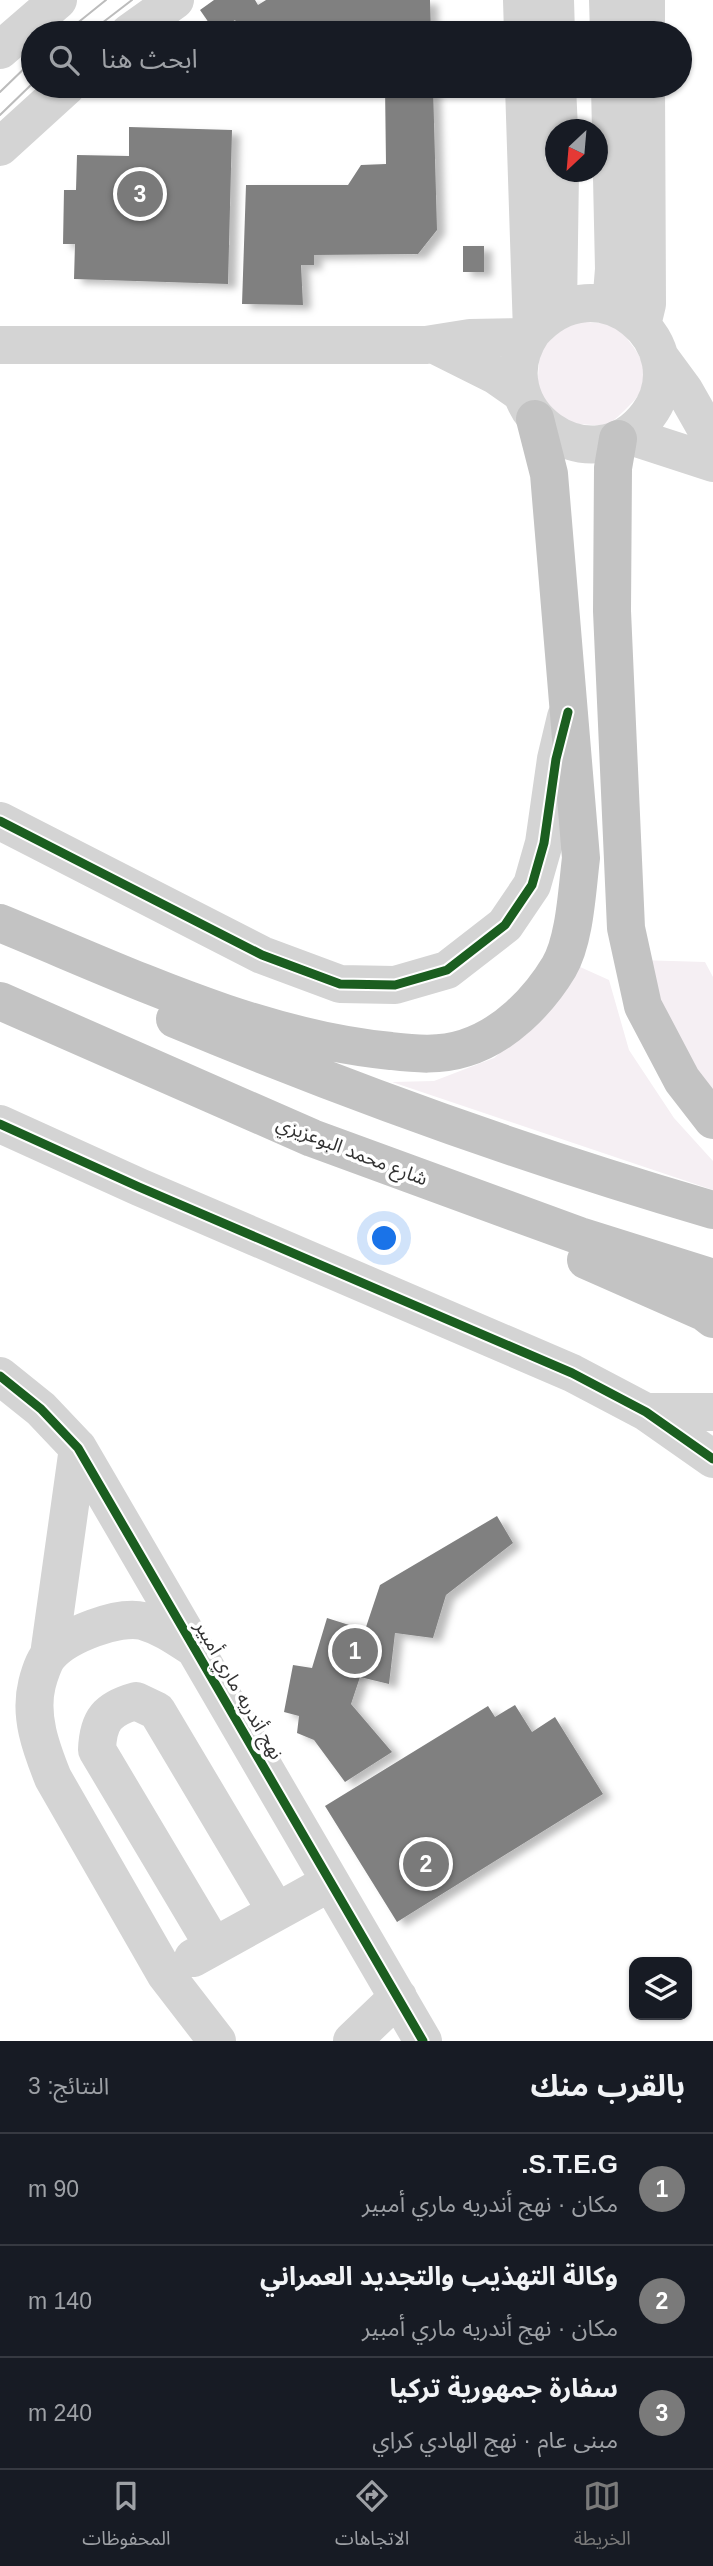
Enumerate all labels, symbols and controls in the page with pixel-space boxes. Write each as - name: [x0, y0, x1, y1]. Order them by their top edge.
- search box: [21, 21, 692, 98]
- icon: search: [45, 41, 83, 79]
- text: ابحث هنا: [101, 44, 198, 74]
- north arrow: [545, 119, 608, 182]
- pin: 3: [117, 168, 163, 220]
- street label: شارع محمد البوعزيزي: [272, 1113, 430, 1194]
- your location: [367, 1221, 401, 1255]
- street label: نهج أندريه ماري أمبير: [186, 1616, 288, 1765]
- pin: 1: [332, 1625, 378, 1677]
- pin: 2: [403, 1838, 449, 1890]
- map controls: [629, 1957, 692, 2020]
- button: layers: [629, 1957, 692, 2020]
- text: بالقرب منك: [530, 2069, 685, 2102]
- text: النتائج: 3: [28, 2073, 109, 2099]
- text: S.T.E.G.: [521, 2149, 618, 2179]
- text: 90 m: [28, 2176, 79, 2202]
- text: 1: [656, 2176, 668, 2202]
- text: مكان · نهج أندريه ماري أمبير: [362, 2191, 618, 2217]
- text: وكالة التهذيب والتجديد العمراني: [260, 2261, 618, 2291]
- text: 140 m: [28, 2288, 92, 2314]
- text: 2: [656, 2288, 668, 2314]
- text: مكان · نهج أندريه ماري أمبير: [362, 2315, 618, 2341]
- text: سفارة جمهورية تركيا: [390, 2373, 618, 2403]
- text: 240 m: [28, 2400, 92, 2426]
- text: 3: [656, 2400, 668, 2426]
- text: مبنى عام · نهج الهادي كراي: [372, 2427, 618, 2453]
- tab: المحفوظات: [82, 2477, 171, 2559]
- tab: الاتجاهات: [335, 2477, 409, 2559]
- tab: الخريطة: [574, 2477, 631, 2559]

